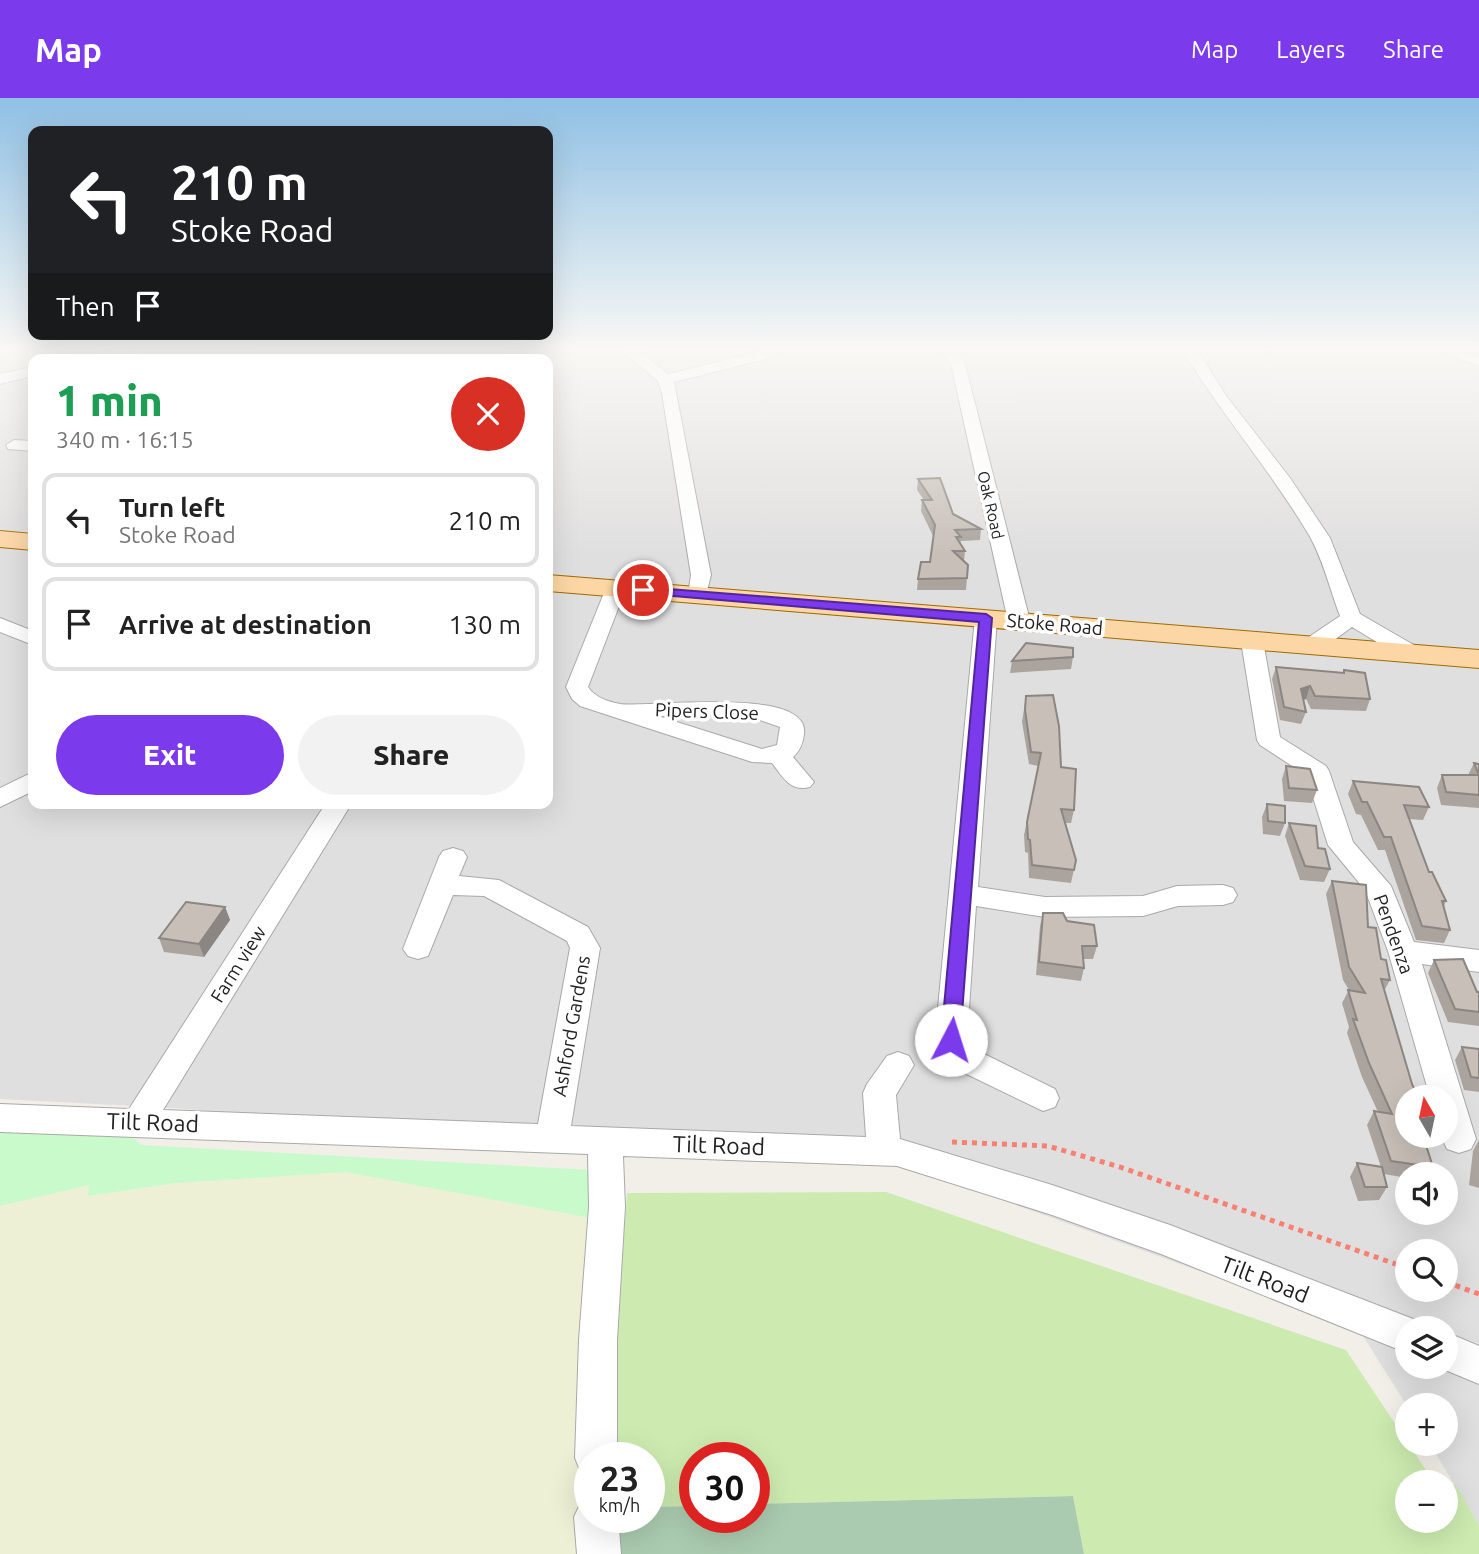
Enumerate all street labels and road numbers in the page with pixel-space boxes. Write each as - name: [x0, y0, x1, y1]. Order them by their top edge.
- street label: Oak Road: [974, 469, 1008, 541]
- street label: Stoke Road: [1006, 609, 1104, 639]
- street label: Pipers Close: [655, 698, 759, 724]
- street label: Pendenza: [1369, 891, 1419, 977]
- street label: Farm view: [206, 921, 270, 1006]
- street label: Ashford Gardens: [548, 954, 594, 1098]
- street label: Tilt Road: [106, 1108, 200, 1136]
- street label: Tilt Road: [672, 1131, 766, 1159]
- street label: Tilt Road: [1217, 1251, 1313, 1307]

